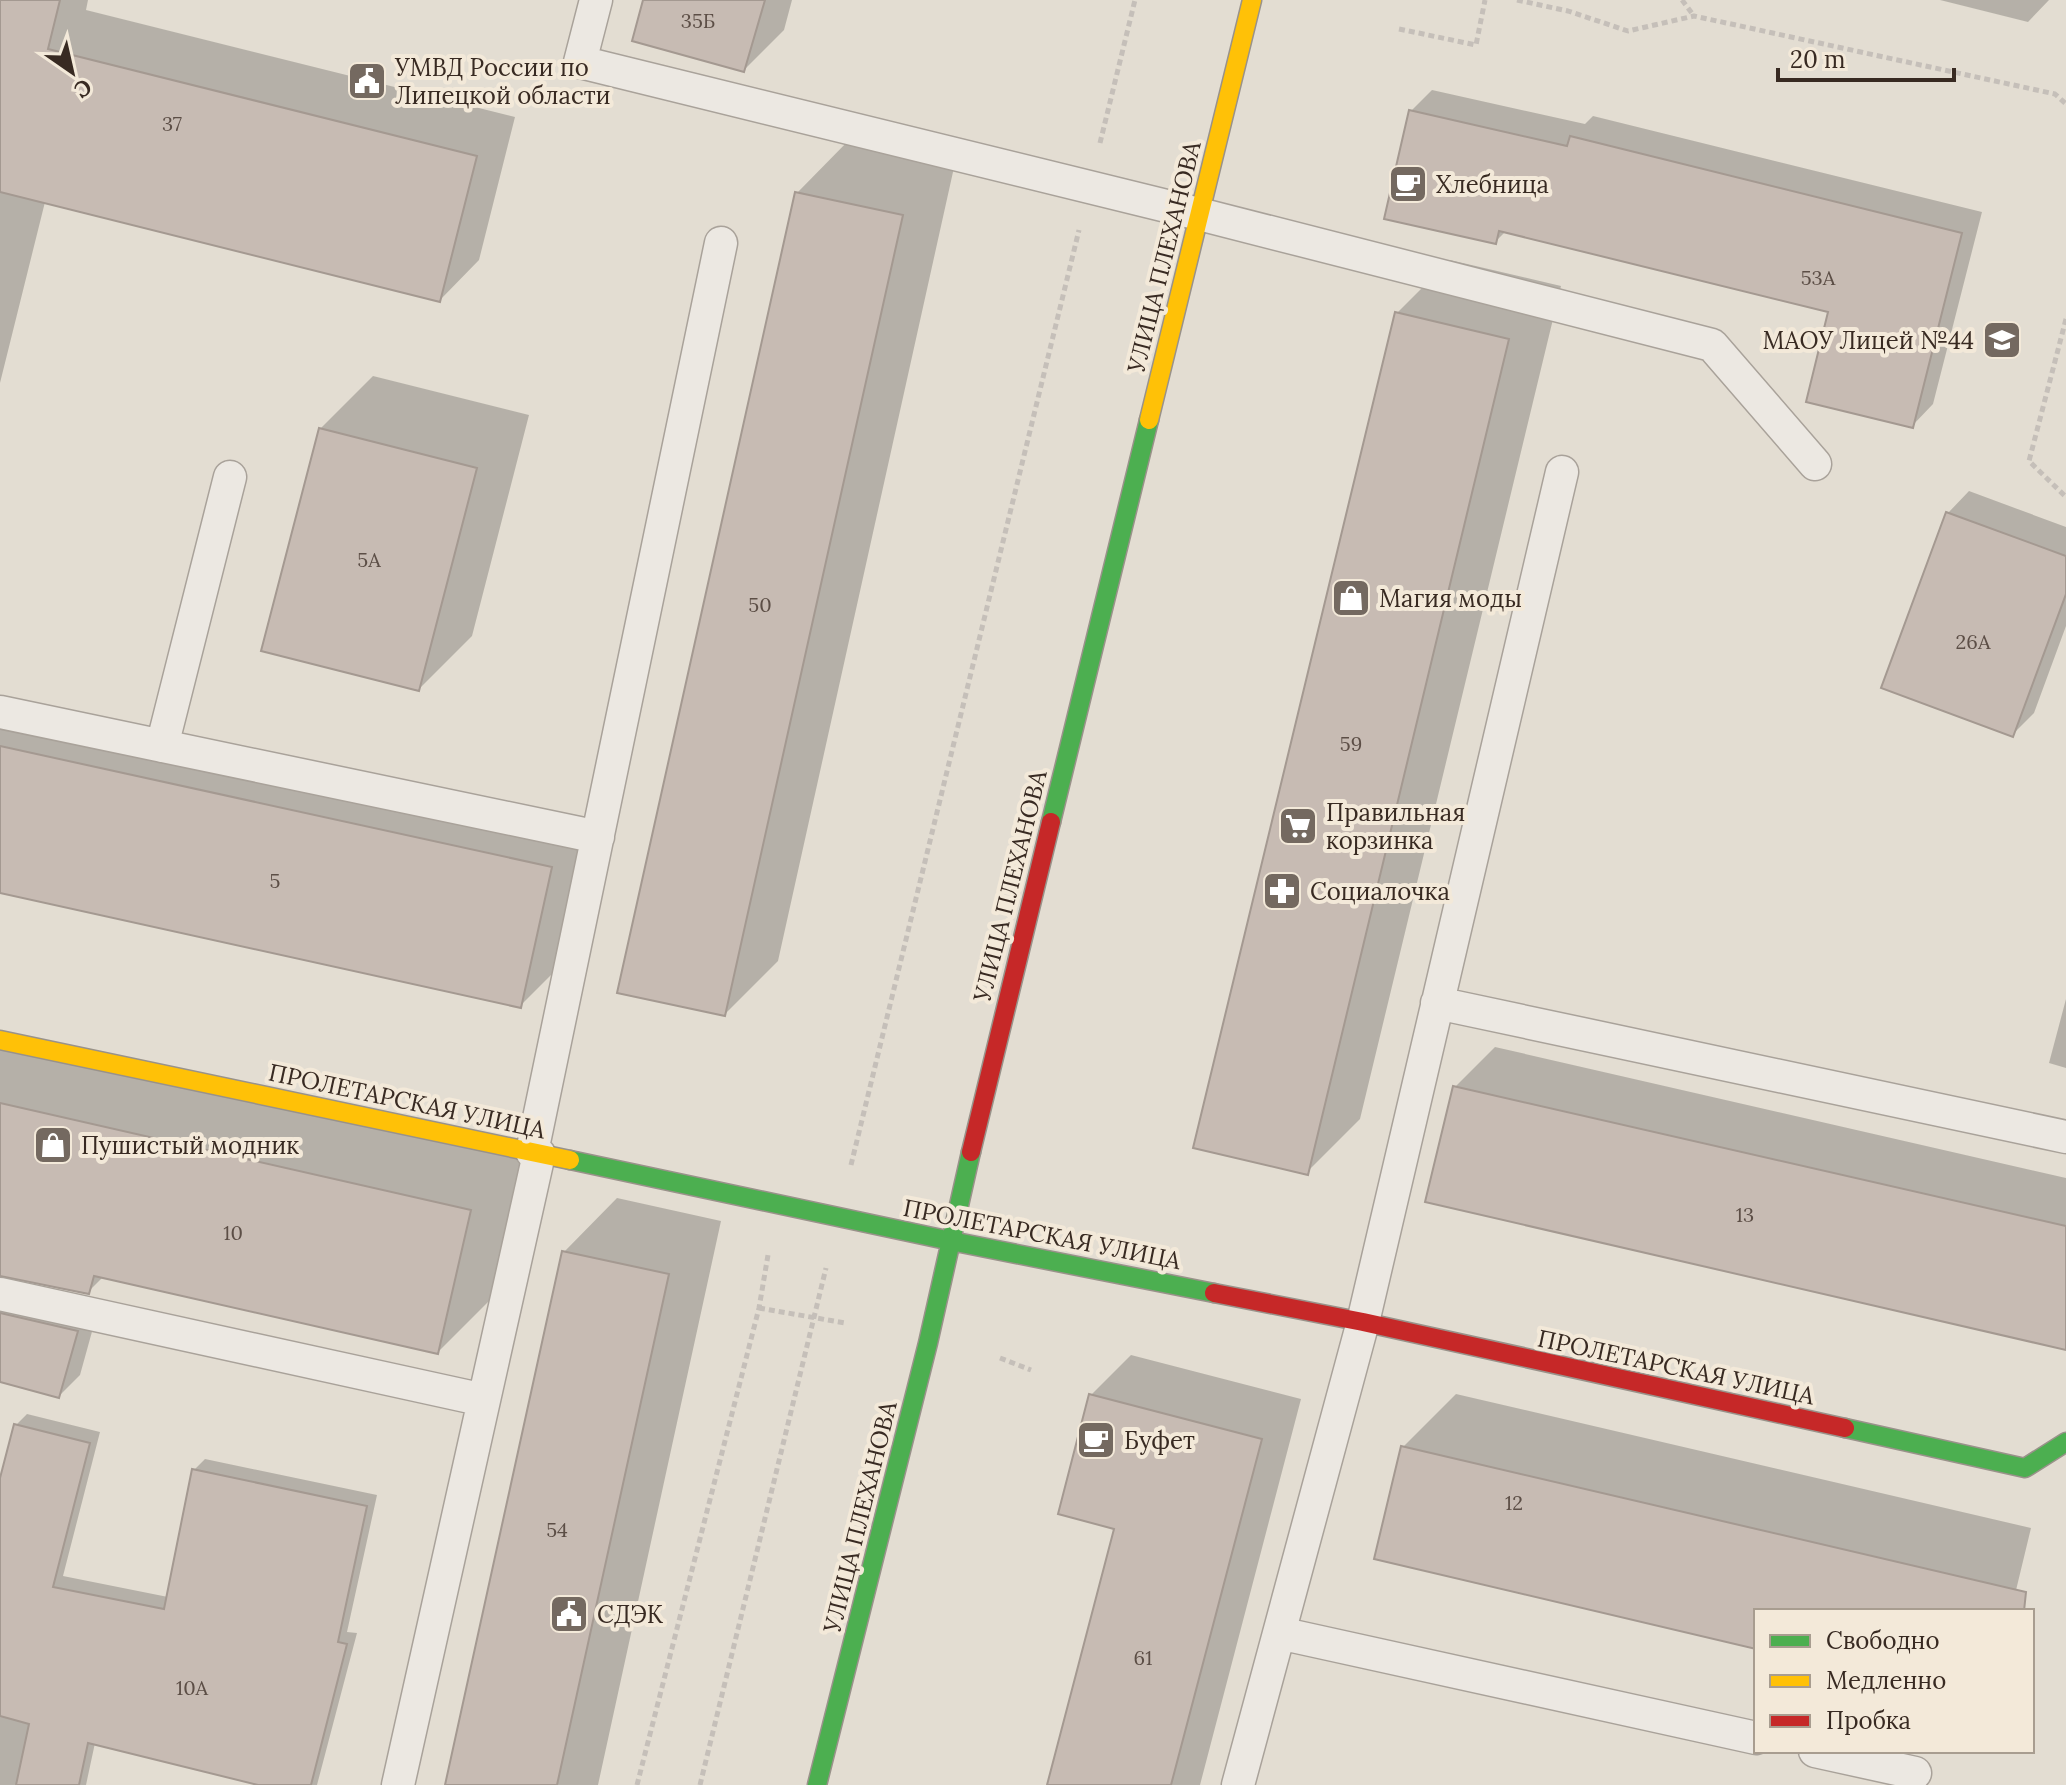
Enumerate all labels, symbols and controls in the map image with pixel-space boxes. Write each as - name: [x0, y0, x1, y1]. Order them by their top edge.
- house number: 35Б: [681, 8, 715, 33]
- north arrow: [32, 32, 112, 112]
- scale bar: [1778, 32, 1954, 82]
- text: 20 m: [1790, 44, 1846, 75]
- place label: УМВД России по Липецкой области: [394, 52, 611, 111]
- public building icon: УМВД России по Липецкой области: [346, 60, 388, 102]
- text: С: [69, 73, 97, 104]
- house number: 37: [162, 111, 182, 136]
- street label: УЛИЦА ПЛЕХАНОВА: [1120, 137, 1208, 377]
- cafe icon: Хлебница: [1387, 163, 1429, 205]
- place label: Хлебница: [1436, 169, 1549, 200]
- house number: 53А: [1801, 265, 1836, 290]
- school or university icon: МАОУ Лицей №44: [1981, 319, 2023, 361]
- place label: МАОУ Лицей №44: [1763, 325, 1974, 356]
- house number: 5А: [357, 547, 381, 572]
- shop icon: Магия моды: [1330, 577, 1372, 619]
- place label: Магия моды: [1379, 583, 1522, 614]
- house number: 50: [748, 592, 772, 617]
- house number: 26А: [1956, 629, 1991, 654]
- house number: 59: [1340, 731, 1362, 756]
- street label: УЛИЦА ПЛЕХАНОВА: [966, 766, 1054, 1006]
- place label: Правильная корзинка: [1326, 797, 1465, 856]
- supermarket icon: Правильная корзинка: [1277, 805, 1319, 847]
- house number: 5: [270, 868, 280, 893]
- pharmacy icon: Социалочка: [1261, 870, 1303, 912]
- place label: Социалочка: [1310, 876, 1450, 907]
- street label: ПРОЛЕТАРСКАЯ УЛИЦА: [266, 1057, 549, 1146]
- shop icon: Пушистый модник: [32, 1124, 74, 1166]
- place label: Пушистый модник: [81, 1130, 299, 1161]
- street label: ПРОЛЕТАРСКАЯ УЛИЦА: [901, 1192, 1184, 1276]
- house number: 13: [1736, 1202, 1754, 1227]
- house number: 10: [223, 1220, 243, 1245]
- street label: ПРОЛЕТАРСКАЯ УЛИЦА: [1535, 1323, 1818, 1412]
- street label: УЛИЦА ПЛЕХАНОВА: [816, 1397, 904, 1637]
- cafe icon: Буфет: [1075, 1419, 1117, 1461]
- place label: Буфет: [1124, 1425, 1195, 1456]
- house number: 12: [1505, 1490, 1523, 1515]
- house number: 54: [546, 1517, 568, 1542]
- public building icon: СДЭК: [548, 1593, 590, 1635]
- place label: СДЭК: [597, 1599, 664, 1630]
- legend: [1754, 1609, 2034, 1753]
- text: Свободно: [1826, 1625, 1940, 1656]
- house number: 61: [1134, 1645, 1152, 1670]
- text: Медленно: [1826, 1665, 1946, 1696]
- house number: 10А: [176, 1675, 209, 1700]
- text: Пробка: [1826, 1705, 1911, 1736]

